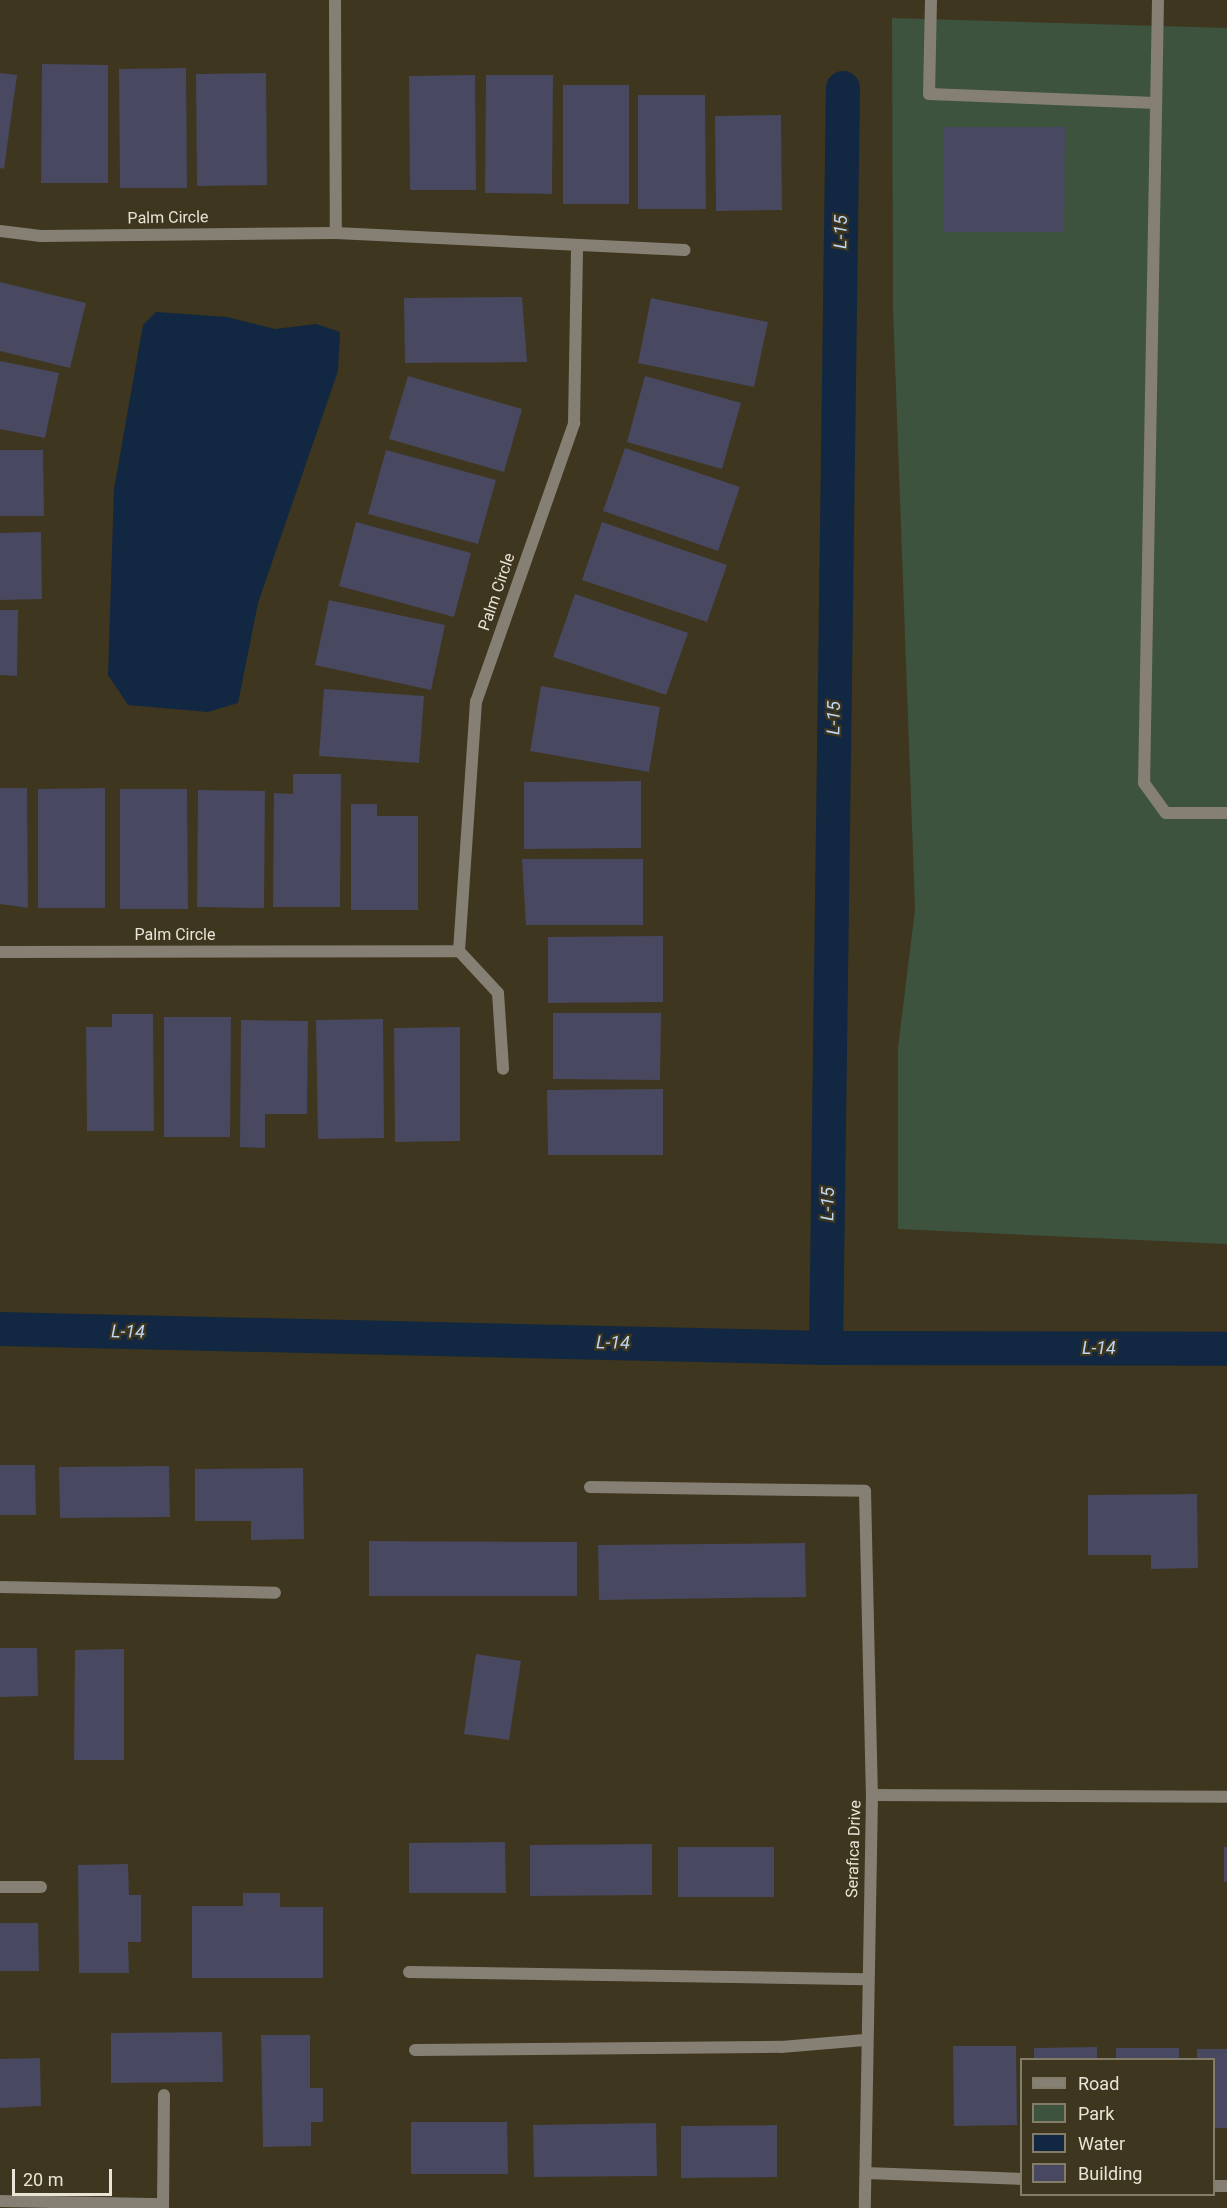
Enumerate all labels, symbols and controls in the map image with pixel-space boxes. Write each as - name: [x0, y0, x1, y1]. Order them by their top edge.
- street label: Palm Circle: [127, 208, 209, 228]
- water label: L-15: [830, 215, 852, 249]
- street label: Palm Circle: [475, 551, 519, 633]
- water label: L-15: [823, 701, 845, 735]
- street label: Palm Circle: [135, 925, 215, 945]
- water label: L-15: [817, 1187, 839, 1221]
- water label: L-14: [111, 1321, 145, 1343]
- water label: L-14: [596, 1332, 630, 1354]
- water label: L-14: [1082, 1337, 1116, 1359]
- street label: Serafica Drive: [843, 1800, 865, 1898]
- legend: [1020, 2058, 1215, 2196]
- text: Road: [1078, 2073, 1119, 2094]
- text: Park: [1078, 2103, 1114, 2124]
- text: Water: [1078, 2133, 1125, 2154]
- scale bar: [15, 2157, 116, 2195]
- text: Building: [1078, 2163, 1142, 2184]
- text: 20 m: [23, 2169, 63, 2190]

